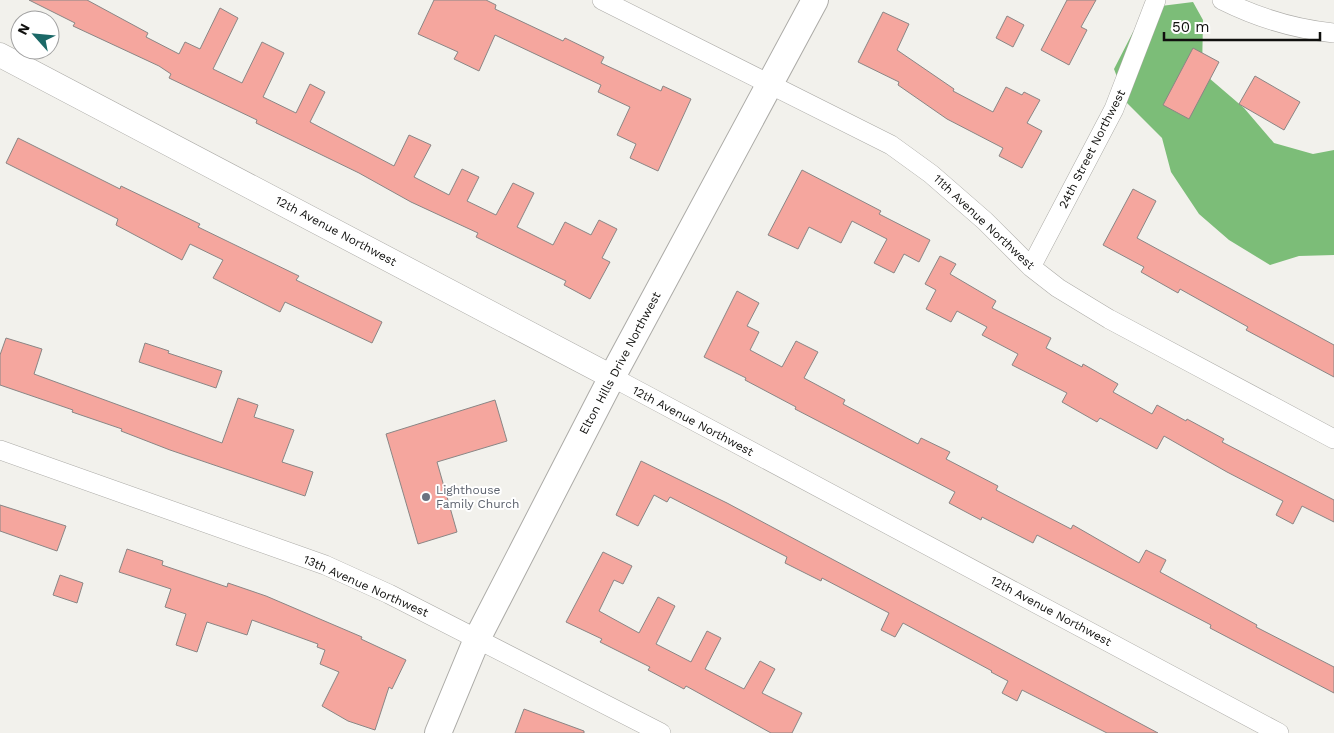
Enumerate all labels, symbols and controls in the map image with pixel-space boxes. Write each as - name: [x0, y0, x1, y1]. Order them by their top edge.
- north arrow: [10, 10, 60, 60]
- scale bar: [1164, 10, 1320, 42]
- text: 50 m: [1172, 18, 1209, 36]
- text: N: [14, 21, 33, 37]
- street label: 24th Street Northwest: [1056, 87, 1128, 211]
- street label: 11th Avenue Northwest: [931, 172, 1037, 272]
- street label: 12th Avenue Northwest: [273, 193, 399, 269]
- street label: Elton Hills Drive Northwest: [576, 289, 664, 437]
- street label: 12th Avenue Northwest: [630, 383, 756, 459]
- place label: Lighthouse Family Church: [436, 483, 519, 511]
- marker: Lighthouse Family Church: [420, 491, 432, 503]
- street label: 13th Avenue Northwest: [301, 552, 431, 620]
- street label: 12th Avenue Northwest: [988, 573, 1114, 649]

